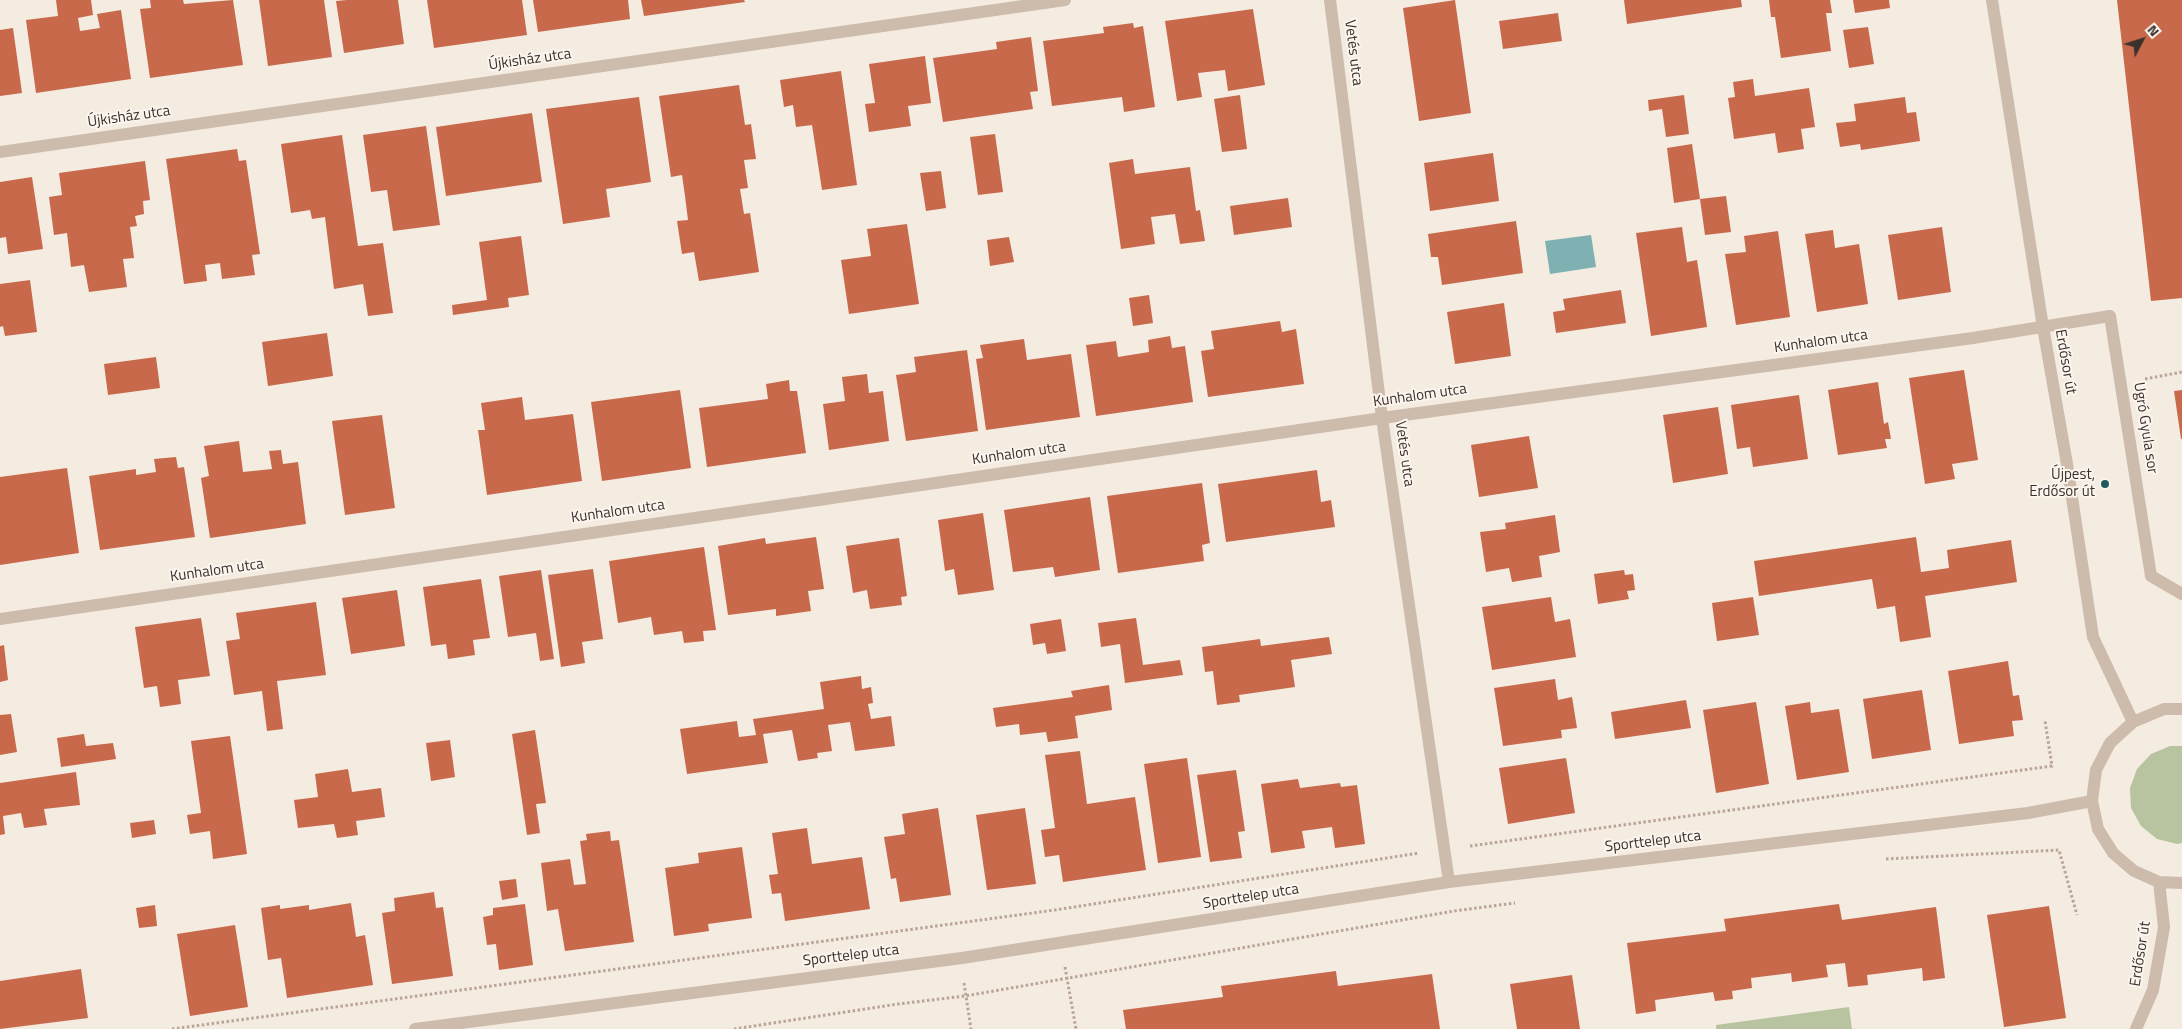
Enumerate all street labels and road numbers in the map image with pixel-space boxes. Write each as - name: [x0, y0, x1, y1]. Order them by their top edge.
- street label: Vetés utca: [1340, 19, 1366, 87]
- street label: Újkisház utca: [487, 45, 573, 75]
- street label: Újkisház utca: [86, 102, 172, 132]
- street label: Kunhalom utca: [1773, 327, 1869, 357]
- street label: Erdősor út: [2050, 328, 2080, 396]
- street label: Kunhalom utca: [1372, 381, 1468, 411]
- street label: Ugró Gyula sor: [2129, 381, 2161, 475]
- street label: Vetés utca: [1390, 420, 1418, 488]
- street label: Kunhalom utca: [971, 439, 1067, 469]
- street label: Kunhalom utca: [570, 497, 666, 527]
- street label: Kunhalom utca: [169, 556, 265, 586]
- street label: Sporttelep utca: [1604, 827, 1702, 857]
- street label: Sporttelep utca: [1202, 881, 1300, 913]
- street label: Erdősor út: [2127, 920, 2155, 988]
- street label: Sporttelep utca: [802, 941, 900, 971]

